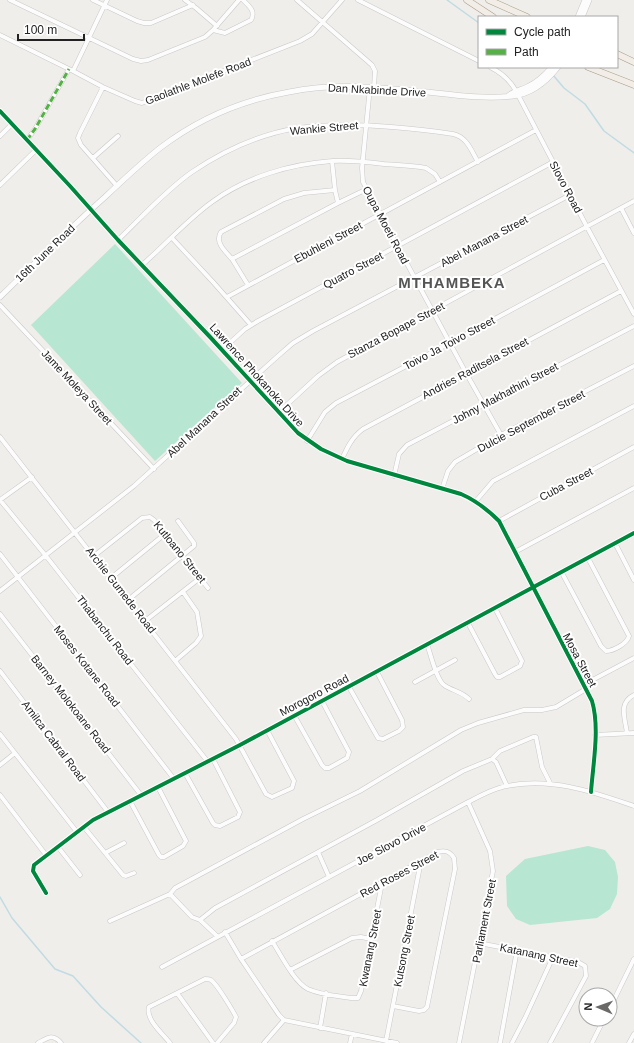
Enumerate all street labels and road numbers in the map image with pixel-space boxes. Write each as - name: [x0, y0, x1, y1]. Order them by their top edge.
- street label: Gaolathle Molefe Road: [143, 55, 253, 107]
- street label: Dan Nkabinde Drive: [328, 81, 426, 99]
- street label: Wankie Street: [289, 119, 359, 137]
- street label: Slovo Road: [547, 159, 585, 215]
- street label: Oupa Moeti Road: [360, 184, 412, 266]
- street label: Abel Manana Street: [438, 213, 530, 269]
- street label: Ebuhleni Street: [292, 219, 364, 265]
- street label: 16th June Road: [13, 222, 77, 284]
- street label: Quatro Street: [321, 249, 385, 291]
- street label: Stanza Bopape Street: [346, 299, 446, 361]
- street label: Toivo Ja Toivo Street: [401, 314, 497, 372]
- street label: Lawrence Phokanoka Drive: [208, 321, 306, 429]
- street label: Andries Raditsela Street: [420, 335, 530, 401]
- street label: Jame Moleya Street: [39, 347, 115, 427]
- street label: Johny Makhathini Street: [450, 360, 560, 426]
- street label: Abel Manana Street: [164, 384, 244, 460]
- street label: Dulcie September Street: [475, 388, 587, 454]
- street label: Cuba Street: [537, 465, 595, 503]
- street label: Kutloano Street: [151, 519, 209, 585]
- street label: Archie Gumede Road: [84, 545, 158, 635]
- street label: Thabanchu Road: [74, 593, 136, 667]
- street label: Moses Kotane Road: [52, 623, 122, 709]
- street label: Mosa Street: [561, 631, 599, 689]
- street label: Barney Molokoane Road: [29, 653, 113, 755]
- street label: Morogoro Road: [277, 672, 351, 718]
- street label: Amilca Cabral Road: [20, 698, 88, 784]
- street label: Joe Slovo Drive: [354, 821, 428, 867]
- street label: Red Roses Street: [358, 848, 440, 900]
- street label: Parliament Street: [470, 878, 498, 964]
- street label: Kwanang Street: [357, 908, 383, 988]
- street label: Kutsong Street: [391, 914, 417, 988]
- street label: Katanang Street: [499, 941, 579, 969]

